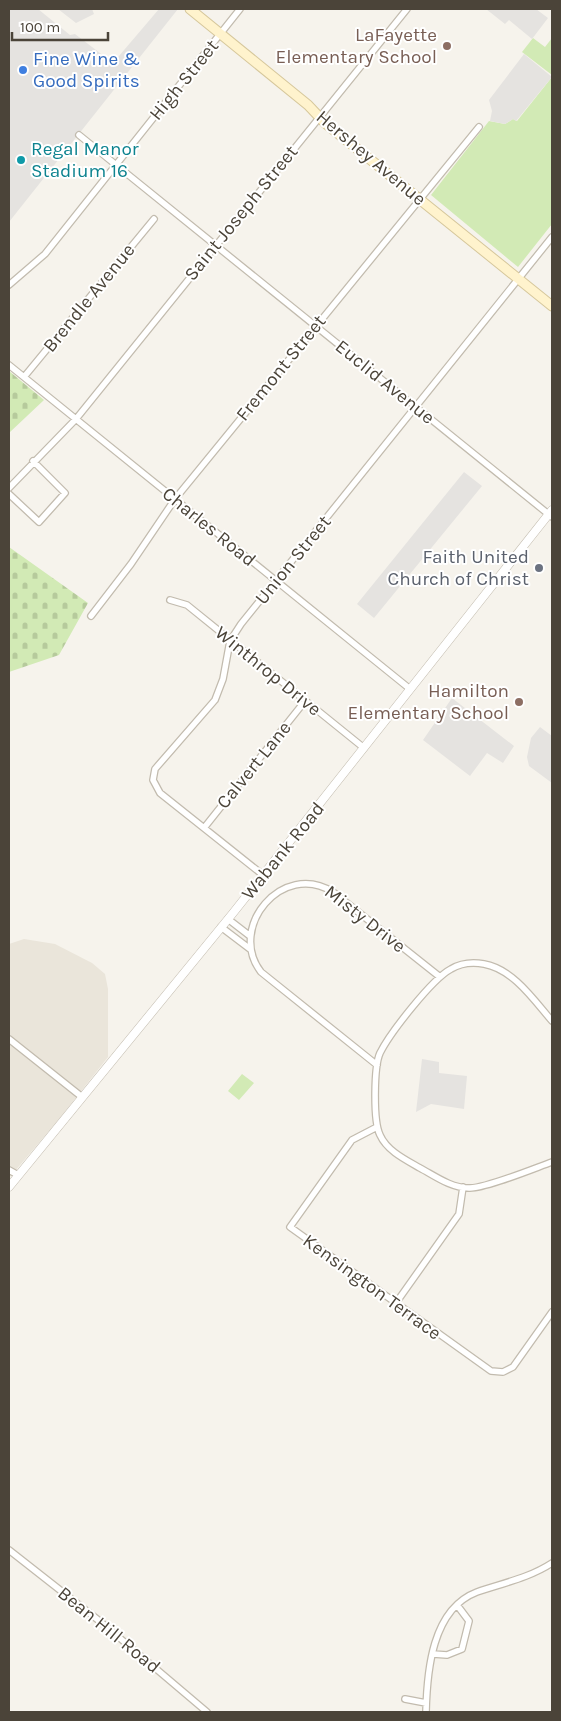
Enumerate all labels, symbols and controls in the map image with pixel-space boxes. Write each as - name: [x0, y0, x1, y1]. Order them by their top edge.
- scale bar: [12, 10, 109, 42]
- text: 100 m: [20, 18, 60, 36]
- place label: LaFayette Elementary School: [276, 24, 437, 68]
- street label: High Street: [145, 35, 223, 125]
- marker: LaFayette Elementary School: [441, 40, 453, 52]
- place label: Fine Wine & Good Spirits: [33, 48, 140, 92]
- marker: Fine Wine & Good Spirits: [17, 64, 29, 76]
- street label: Hershey Avenue: [312, 106, 430, 210]
- place label: Regal Manor Stadium 16: [31, 138, 139, 182]
- street label: Saint Joseph Street: [180, 141, 302, 285]
- marker: Regal Manor Stadium 16: [15, 154, 27, 166]
- street label: Brendle Avenue: [39, 239, 139, 357]
- street label: Fremont Street: [232, 311, 330, 425]
- street label: Euclid Avenue: [331, 335, 439, 429]
- street label: Charles Road: [158, 483, 260, 571]
- street label: Union Street: [250, 511, 336, 609]
- place label: Faith United Church of Christ: [388, 546, 529, 590]
- marker: Faith United Church of Christ: [533, 562, 545, 574]
- street label: Winthrop Drive: [211, 622, 325, 720]
- place label: Hamilton Elementary School: [348, 680, 509, 724]
- marker: Hamilton Elementary School: [513, 696, 525, 708]
- street label: Calvert Lane: [212, 717, 296, 813]
- street label: Wabank Road: [237, 798, 329, 904]
- street label: Misty Drive: [320, 881, 410, 957]
- street label: Kensington Terrace: [298, 1229, 446, 1345]
- street label: Bean Hill Road: [53, 1582, 165, 1678]

